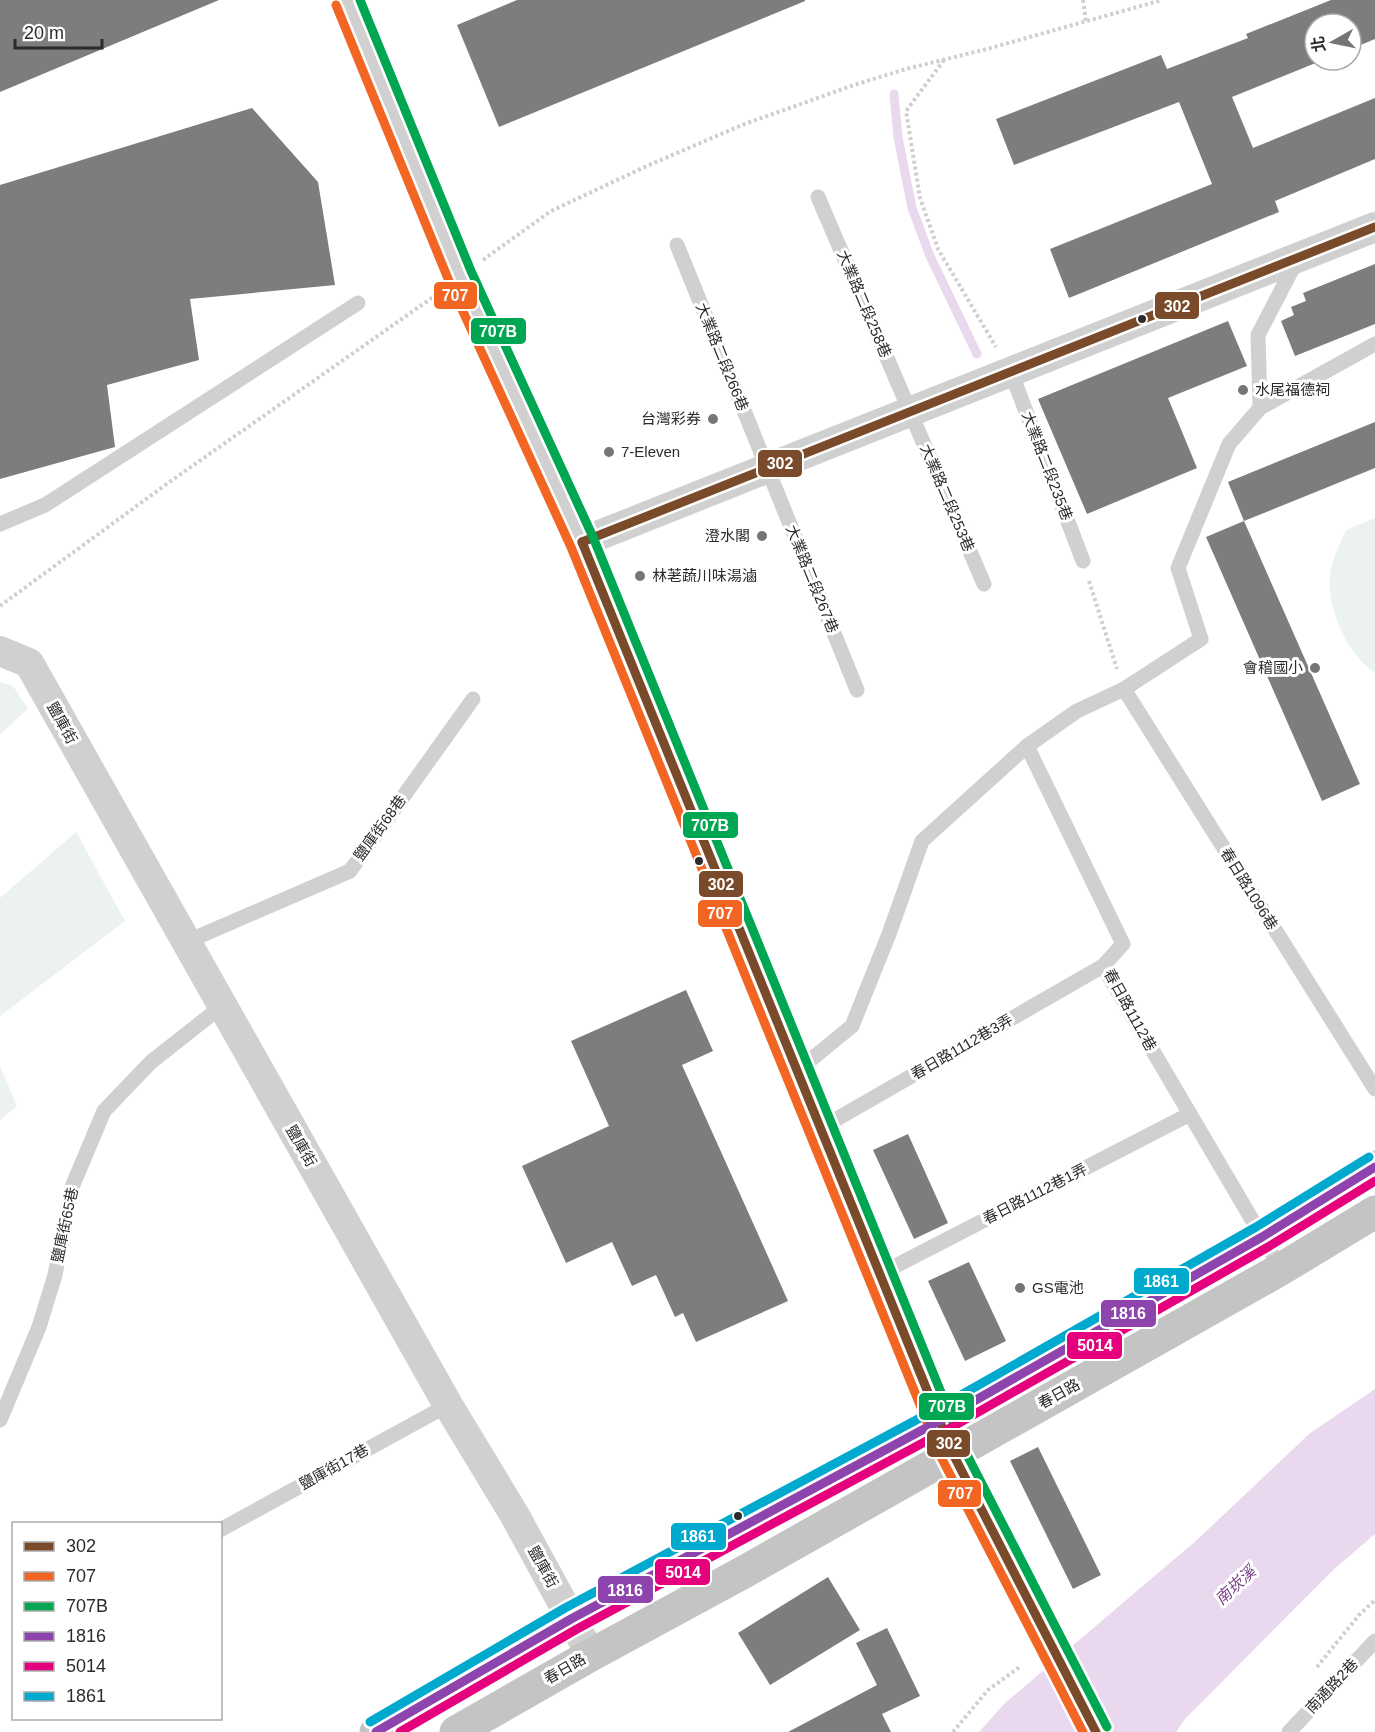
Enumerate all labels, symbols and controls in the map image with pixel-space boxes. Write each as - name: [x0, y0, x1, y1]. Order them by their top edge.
- scale bar: [15, 12, 102, 50]
- north arrow: [1303, 12, 1363, 72]
- text: 20 m: [24, 23, 64, 43]
- text: 北: [1309, 35, 1328, 54]
- street label: 大業路二段258巷: [834, 248, 895, 360]
- line badge: 707: [433, 281, 478, 310]
- text: 707: [442, 287, 468, 304]
- line badge: 302: [1154, 291, 1200, 320]
- text: 302: [1164, 298, 1190, 315]
- street label: 大業路二段266巷: [693, 300, 752, 413]
- unlabelled marker: [1136, 313, 1148, 325]
- line badge: 707B: [470, 317, 527, 345]
- text: 707B: [479, 323, 517, 340]
- place label: 水尾福德祠: [1255, 381, 1330, 398]
- marker: 水尾福德祠: [1236, 383, 1250, 397]
- street label: 大業路二段235巷: [1019, 409, 1076, 523]
- place label: 台灣彩券: [641, 410, 701, 427]
- marker: 台灣彩券: [706, 412, 720, 426]
- street label: 大業路二段253巷: [917, 442, 978, 554]
- place label: 7-Eleven: [621, 443, 680, 460]
- marker: 7-Eleven: [602, 445, 616, 459]
- line badge: 302: [757, 449, 803, 478]
- text: 302: [767, 455, 793, 472]
- street label: 大業路二段267巷: [783, 522, 842, 635]
- place label: 澄水閣: [705, 527, 750, 544]
- marker: 澄水閣: [755, 529, 769, 543]
- place label: 林荖蔬川味湯滷: [652, 567, 757, 584]
- marker: 林荖蔬川味湯滷: [633, 569, 647, 583]
- place label: 會稽國小: [1243, 659, 1303, 676]
- marker: 會稽國小: [1308, 661, 1322, 675]
- street label: 鹽庫街: [44, 699, 81, 747]
- street label: 鹽庫街68巷: [350, 792, 409, 864]
- line badge: 707B: [682, 811, 739, 839]
- text: 707B: [691, 817, 729, 834]
- street label: 春日路1096巷: [1217, 845, 1281, 933]
- unlabelled marker: [693, 855, 705, 867]
- line badge: 302: [698, 870, 744, 898]
- text: 302: [708, 876, 734, 893]
- line badge: 707: [697, 899, 743, 928]
- text: 707: [707, 905, 733, 922]
- street label: 春日路1112巷: [1101, 966, 1160, 1054]
- street label: 春日路1112巷3弄: [908, 1011, 1016, 1083]
- street label: 鹽庫街: [283, 1122, 320, 1169]
- street label: 春日路1112巷1弄: [980, 1160, 1090, 1227]
- street label: 鹽庫街65巷: [48, 1186, 81, 1264]
- line badge: 1861: [1133, 1267, 1190, 1295]
- text: 1861: [1143, 1273, 1179, 1290]
- place label: GS電池: [1032, 1279, 1084, 1296]
- marker: GS電池: [1013, 1281, 1027, 1295]
- line badge: 1816: [1100, 1299, 1157, 1328]
- text: 1816: [1110, 1305, 1146, 1322]
- line badge: 5014: [1066, 1331, 1123, 1360]
- text: 5014: [1077, 1337, 1113, 1354]
- street label: 春日路: [1035, 1375, 1083, 1412]
- line badge: 707B: [918, 1392, 975, 1421]
- text: 707B: [928, 1398, 966, 1415]
- line badge: 302: [926, 1429, 971, 1458]
- text: 302: [936, 1435, 962, 1452]
- street label: 鹽庫街17巷: [296, 1441, 371, 1493]
- line badge: 707: [937, 1479, 982, 1508]
- text: 707: [947, 1485, 973, 1502]
- unlabelled marker: [732, 1510, 744, 1522]
- legend: [12, 1522, 222, 1720]
- line badge: 1861: [670, 1522, 727, 1551]
- text: 1861: [680, 1528, 716, 1545]
- text: 302: [66, 1536, 96, 1556]
- street label: 鹽庫街: [525, 1543, 562, 1591]
- line badge: 5014: [654, 1558, 711, 1586]
- water label: 南崁溪: [1212, 1561, 1260, 1608]
- text: 5014: [665, 1564, 701, 1581]
- text: 707: [66, 1566, 96, 1586]
- line badge: 1816: [597, 1575, 654, 1604]
- text: 1816: [607, 1582, 643, 1599]
- text: 707B: [66, 1596, 108, 1616]
- text: 1816: [66, 1626, 106, 1646]
- street label: 春日路: [541, 1650, 588, 1687]
- street label: 南通路2巷: [1302, 1655, 1361, 1716]
- text: 5014: [66, 1656, 106, 1676]
- text: 1861: [66, 1686, 106, 1706]

